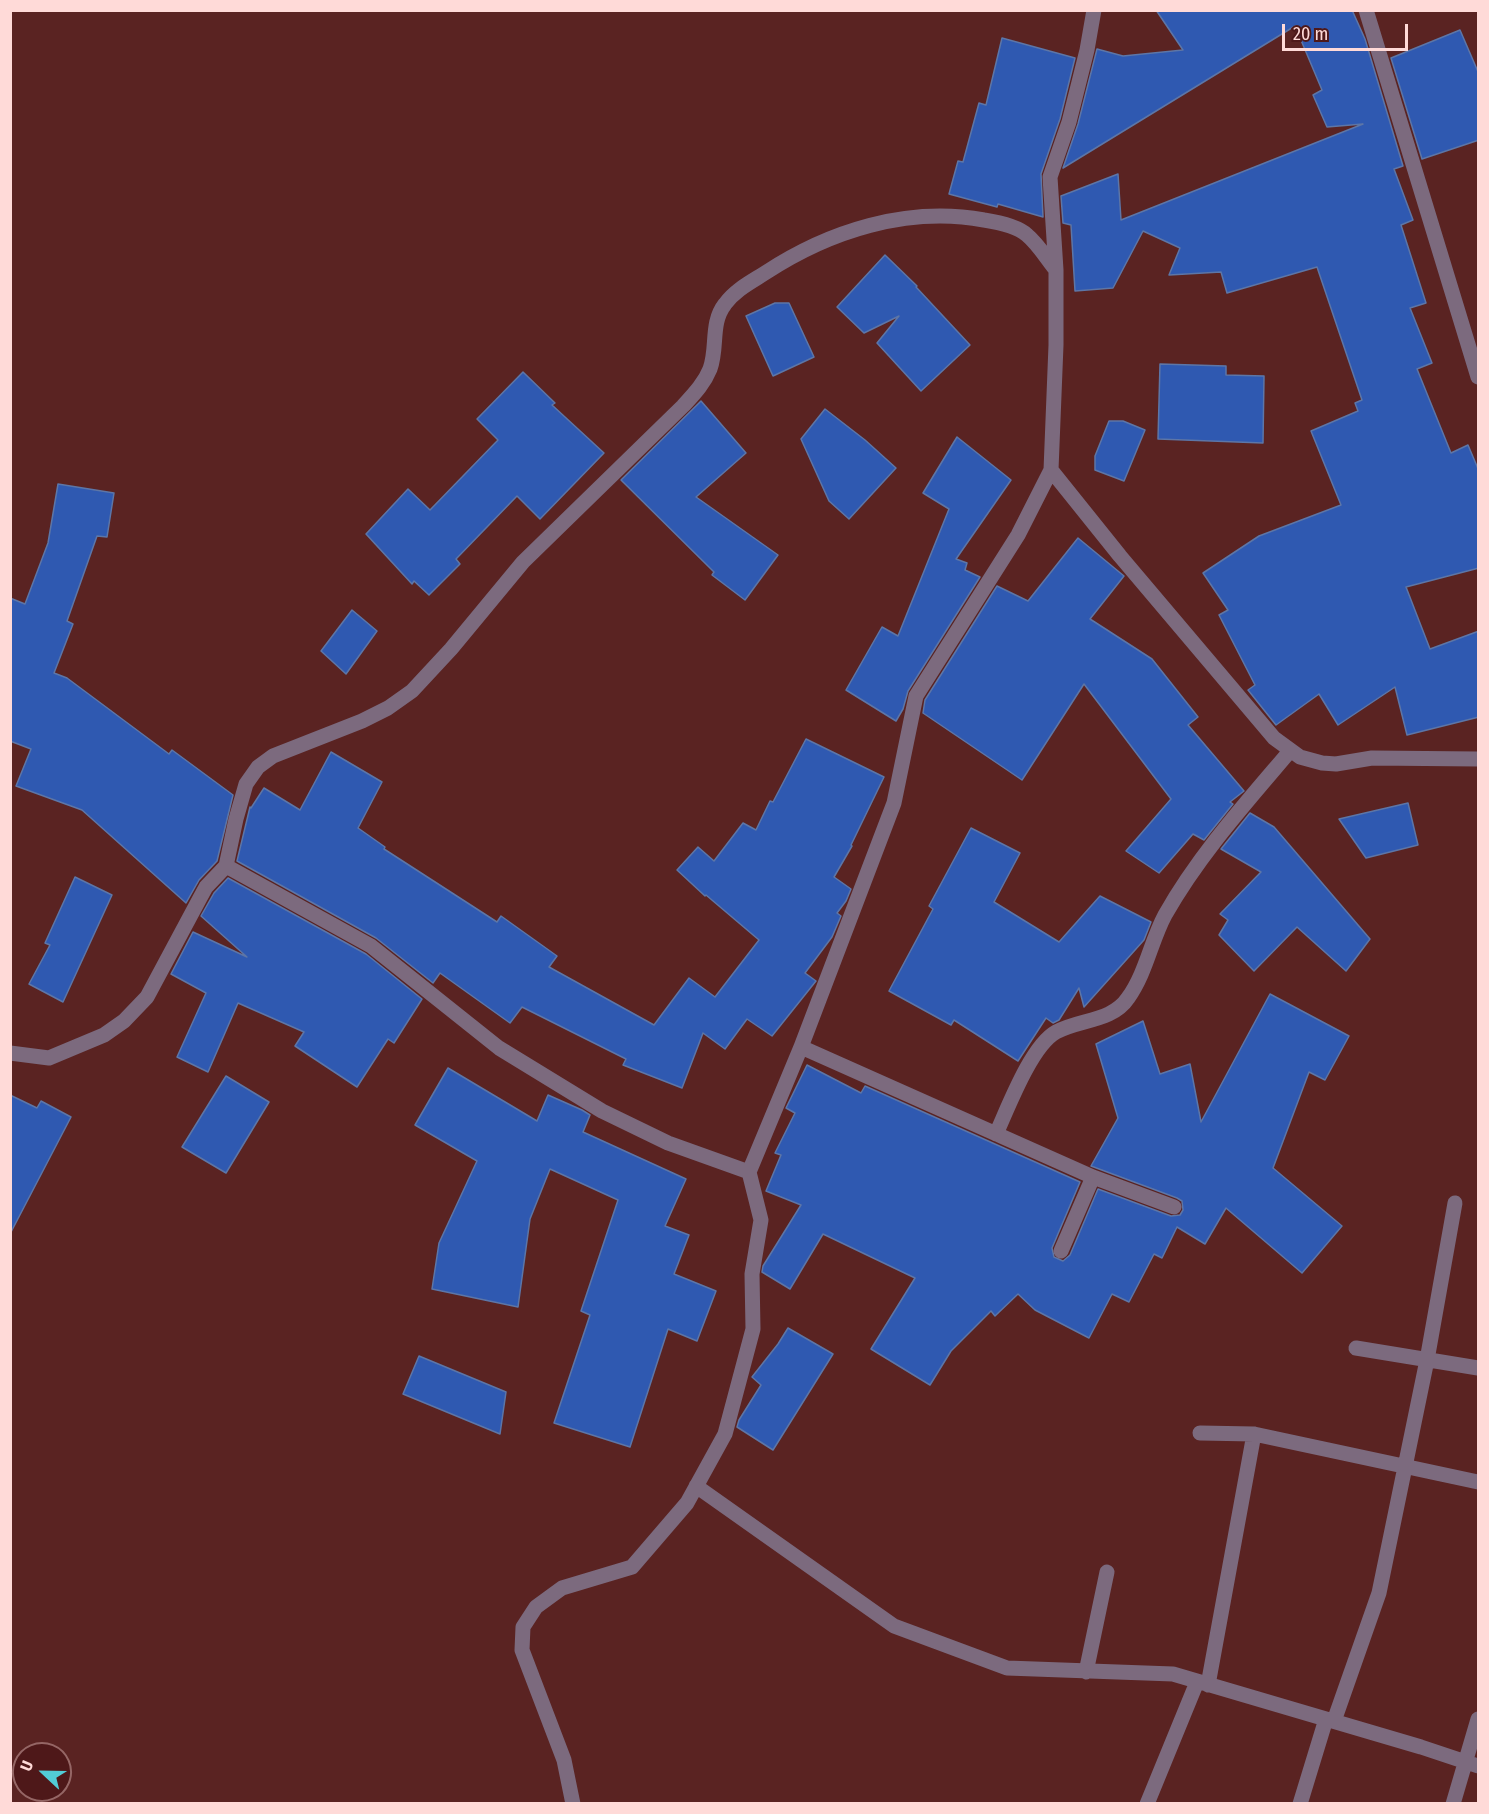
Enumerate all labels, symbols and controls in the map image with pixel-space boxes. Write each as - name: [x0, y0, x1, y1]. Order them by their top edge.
- scale bar: [1285, 12, 1411, 50]
- text: 20 m: [1293, 23, 1328, 45]
- north arrow: [12, 1742, 72, 1802]
- text: U: [16, 1758, 37, 1774]

